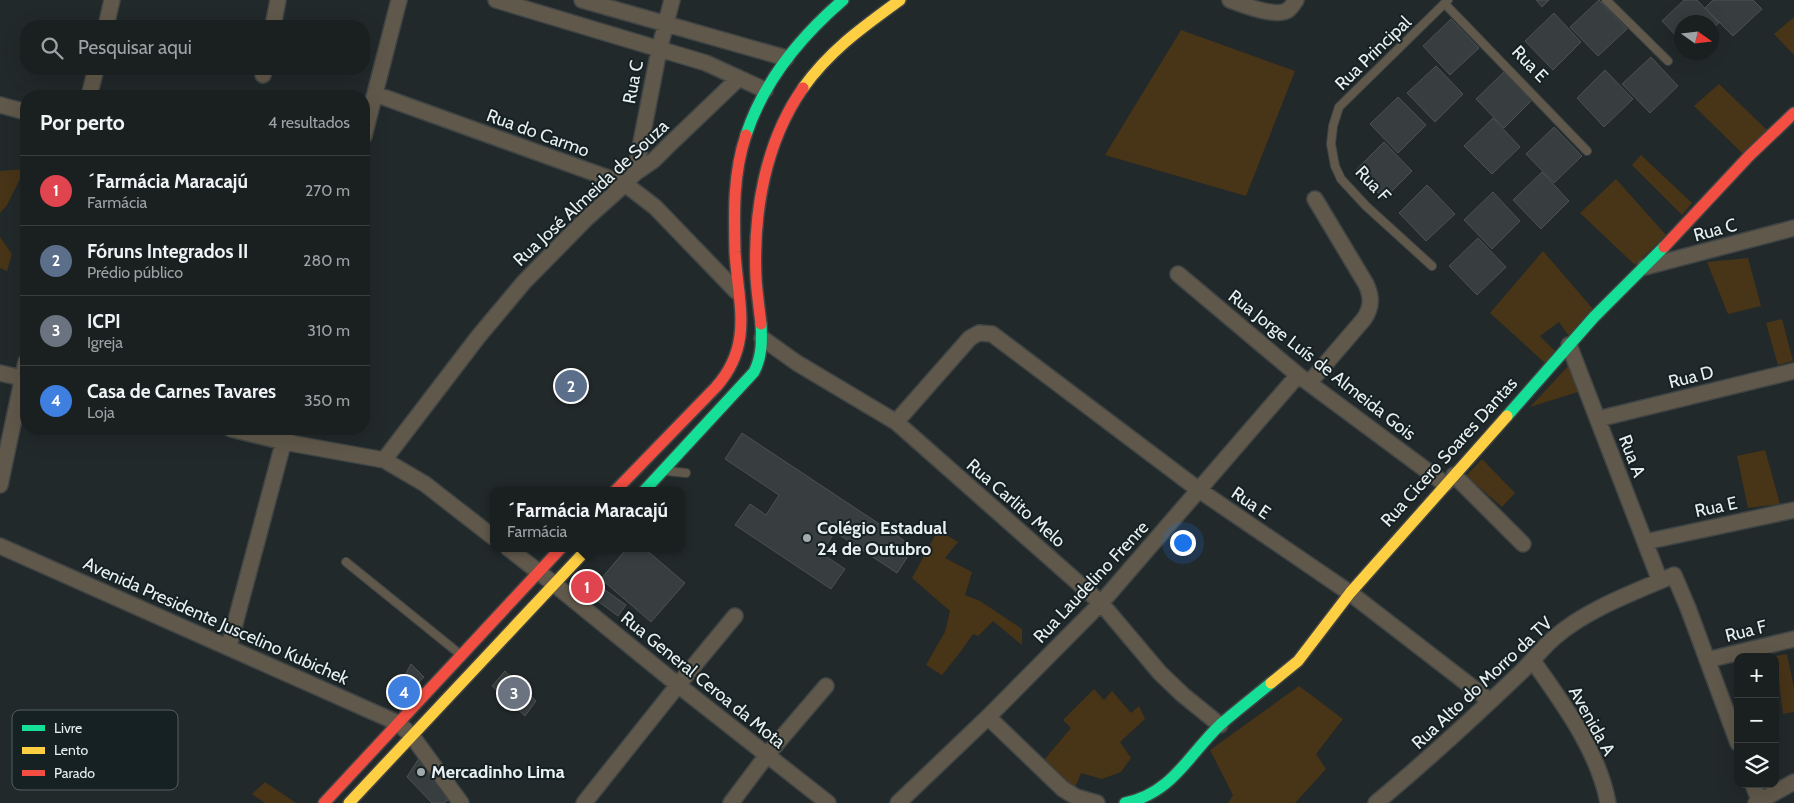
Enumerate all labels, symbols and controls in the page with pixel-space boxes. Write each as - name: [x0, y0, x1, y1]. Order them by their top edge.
- street label: Rua Principal: [1330, 11, 1416, 95]
- north arrow: [1674, 15, 1719, 60]
- search box: [20, 20, 370, 75]
- icon: search: [38, 34, 66, 62]
- text: Pesquisar aqui: [78, 36, 192, 59]
- street label: Rua E: [1507, 41, 1553, 87]
- street label: Rua C: [618, 58, 648, 106]
- street label: Rua do Carmo: [484, 104, 593, 162]
- text: Por perto: [40, 110, 125, 135]
- text: 4 resultados: [268, 113, 350, 132]
- street label: Rua José Almeida de Souza: [509, 115, 674, 271]
- street label: Rua F: [1351, 161, 1396, 207]
- text: ´Farmácia Maracajú: [87, 170, 248, 193]
- text: 1: [53, 181, 59, 200]
- text: 270 m: [305, 181, 350, 200]
- text: Farmácia: [87, 193, 147, 212]
- street label: Rua C: [1691, 214, 1739, 246]
- text: Fóruns Integrados II: [87, 240, 248, 263]
- text: 2: [52, 251, 60, 270]
- text: 280 m: [303, 251, 350, 270]
- text: Prédio público: [87, 263, 183, 282]
- street label: Rua Jorge Luís de Almeida Gois: [1224, 285, 1420, 445]
- text: ICPI: [87, 310, 121, 333]
- text: 3: [52, 321, 60, 340]
- text: 310 m: [307, 321, 350, 340]
- text: Igreja: [87, 333, 123, 352]
- street label: Rua D: [1666, 361, 1716, 393]
- pin: 2: [555, 367, 587, 405]
- street label: Rua Cicero Soares Dantas: [1376, 373, 1522, 531]
- text: Casa de Carnes Tavares: [87, 380, 276, 403]
- text: 4: [51, 391, 61, 410]
- text: 350 m: [304, 391, 350, 410]
- text: Loja: [87, 403, 115, 422]
- street label: Rua A: [1614, 432, 1650, 480]
- street label: Rua Carlito Melo: [962, 454, 1070, 552]
- street label: Rua E: [1227, 482, 1275, 524]
- popup: [490, 487, 685, 552]
- street label: Rua E: [1693, 492, 1739, 522]
- text: ´Farmácia Maracajú: [507, 499, 668, 522]
- street label: Rua Laudelino Frenre: [1029, 516, 1153, 648]
- place label: Colégio Estadual 24 de Outubro: [817, 517, 947, 560]
- text: Farmácia: [507, 522, 567, 541]
- your location: [1170, 530, 1196, 556]
- marker: Colégio Estadual 24 de Outubro: [801, 532, 813, 544]
- street label: Avenida Presidente Juscelino Kubichek: [80, 552, 353, 690]
- pin: 1: [571, 568, 603, 606]
- street label: Rua General Ceroa da Mota: [616, 607, 790, 753]
- street label: Rua Alto do Morro da TV: [1407, 612, 1557, 754]
- street label: Rua F: [1723, 615, 1770, 647]
- map controls: [1734, 653, 1779, 788]
- button: +: [1734, 653, 1779, 698]
- pin: 4: [388, 673, 420, 711]
- pin: 3: [498, 674, 530, 712]
- street label: Avenida A: [1564, 682, 1620, 760]
- button: −: [1734, 698, 1779, 743]
- legend: [12, 710, 178, 790]
- text: Livre: [54, 719, 82, 737]
- text: Lento: [54, 741, 88, 759]
- button: layers: [1734, 743, 1779, 788]
- place label: Mercadinho Lima: [431, 761, 565, 783]
- text: Parado: [54, 764, 95, 782]
- marker: Mercadinho Lima: [415, 766, 427, 778]

